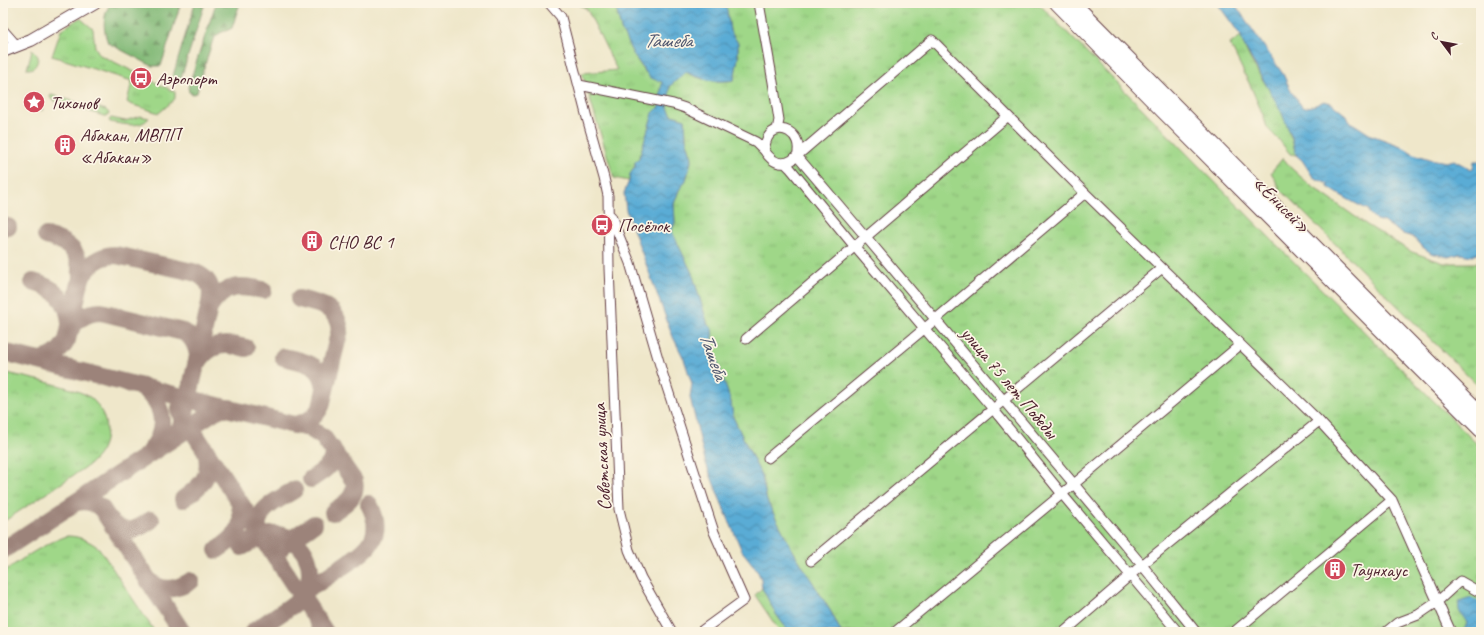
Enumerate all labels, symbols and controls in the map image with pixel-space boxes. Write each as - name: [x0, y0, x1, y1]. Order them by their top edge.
- north arrow: [1422, 22, 1462, 62]
- water label: Ташеба: [644, 28, 695, 53]
- text: С: [1426, 29, 1442, 43]
- bus stop icon: Аэропорт: [128, 65, 154, 91]
- place label: Аэропорт: [156, 67, 217, 91]
- place icon: Тихонов: [21, 89, 47, 115]
- place label: Тихонов: [50, 91, 102, 115]
- place label: Абакан, МВПП «Абакан»: [80, 123, 184, 169]
- building icon: Абакан, МВПП «Абакан»: [52, 132, 78, 158]
- street label: «Енисей»: [1247, 171, 1315, 239]
- bus stop icon: Посёлок: [589, 212, 615, 238]
- place label: Посёлок: [618, 214, 671, 238]
- building icon: СНО ВС 1: [299, 228, 325, 254]
- place label: СНО ВС 1: [328, 230, 395, 254]
- street label: улица 75 лет Победы: [955, 321, 1064, 445]
- water label: Ташеба: [694, 329, 734, 386]
- street label: Советская улица: [587, 401, 617, 511]
- building icon: Таунхаус: [1322, 556, 1348, 582]
- place label: Таунхаус: [1350, 558, 1408, 582]

